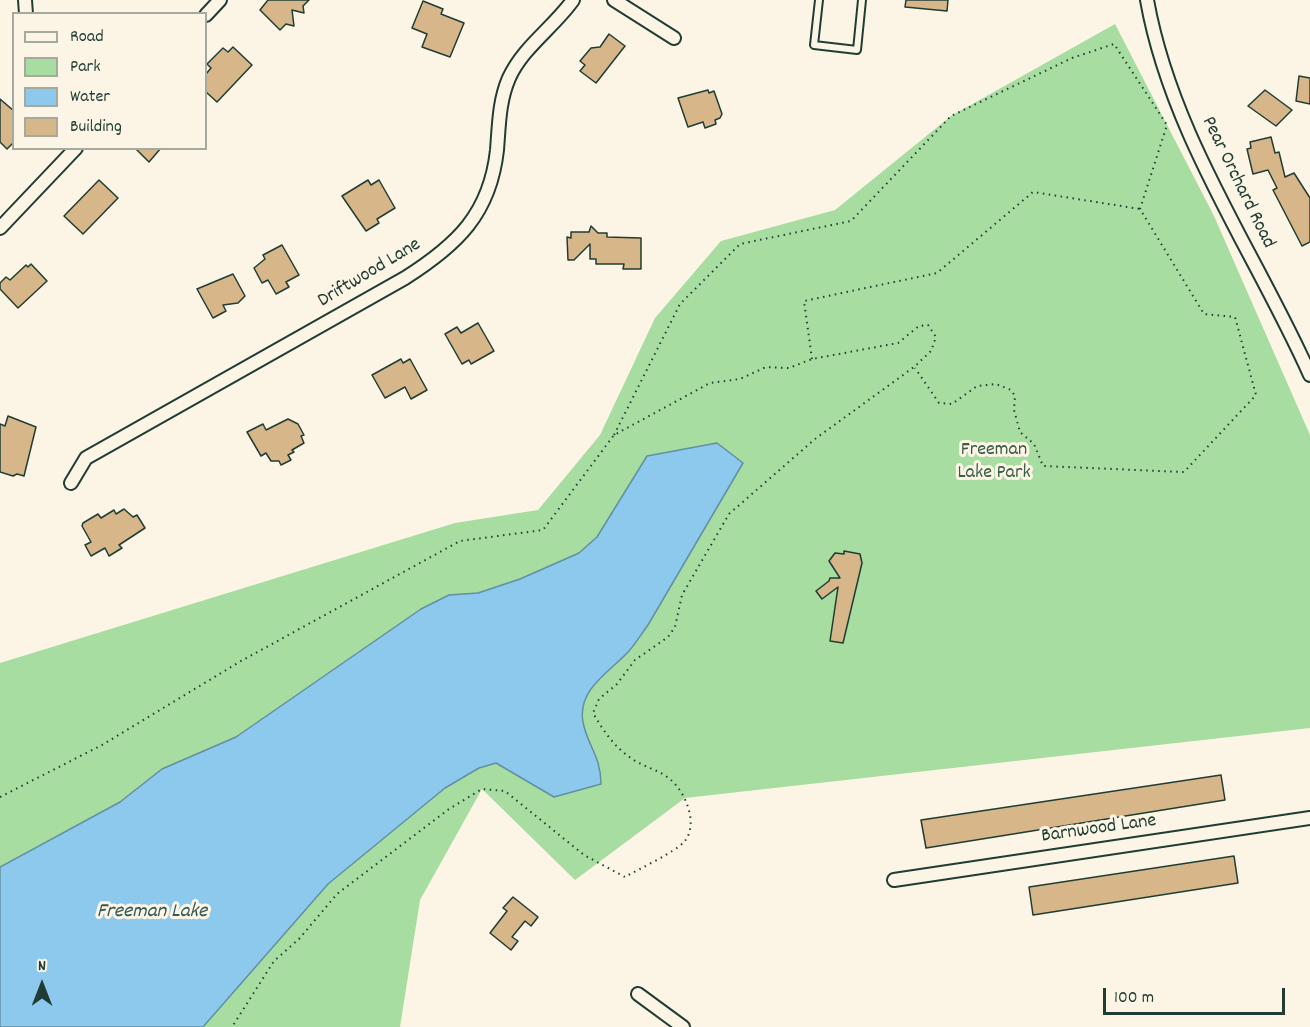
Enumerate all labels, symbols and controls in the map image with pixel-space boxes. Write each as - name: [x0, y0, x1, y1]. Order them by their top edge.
- legend: [12, 12, 207, 150]
- text: Road: [70, 25, 104, 50]
- text: Park: [70, 55, 101, 80]
- text: Water: [70, 85, 110, 110]
- street label: Pear Orchard Road: [1195, 113, 1279, 253]
- text: Building: [70, 115, 122, 140]
- street label: Driftwood Lane: [314, 234, 426, 314]
- park label: Freeman Lake Park: [957, 439, 1031, 486]
- street label: Barnwood Lane: [1040, 810, 1158, 850]
- water label: Freeman Lake: [97, 900, 207, 926]
- north arrow: [12, 955, 72, 1015]
- text: N: [38, 955, 46, 978]
- scale bar: [1106, 976, 1288, 1014]
- text: 100 m: [1114, 986, 1154, 1011]

